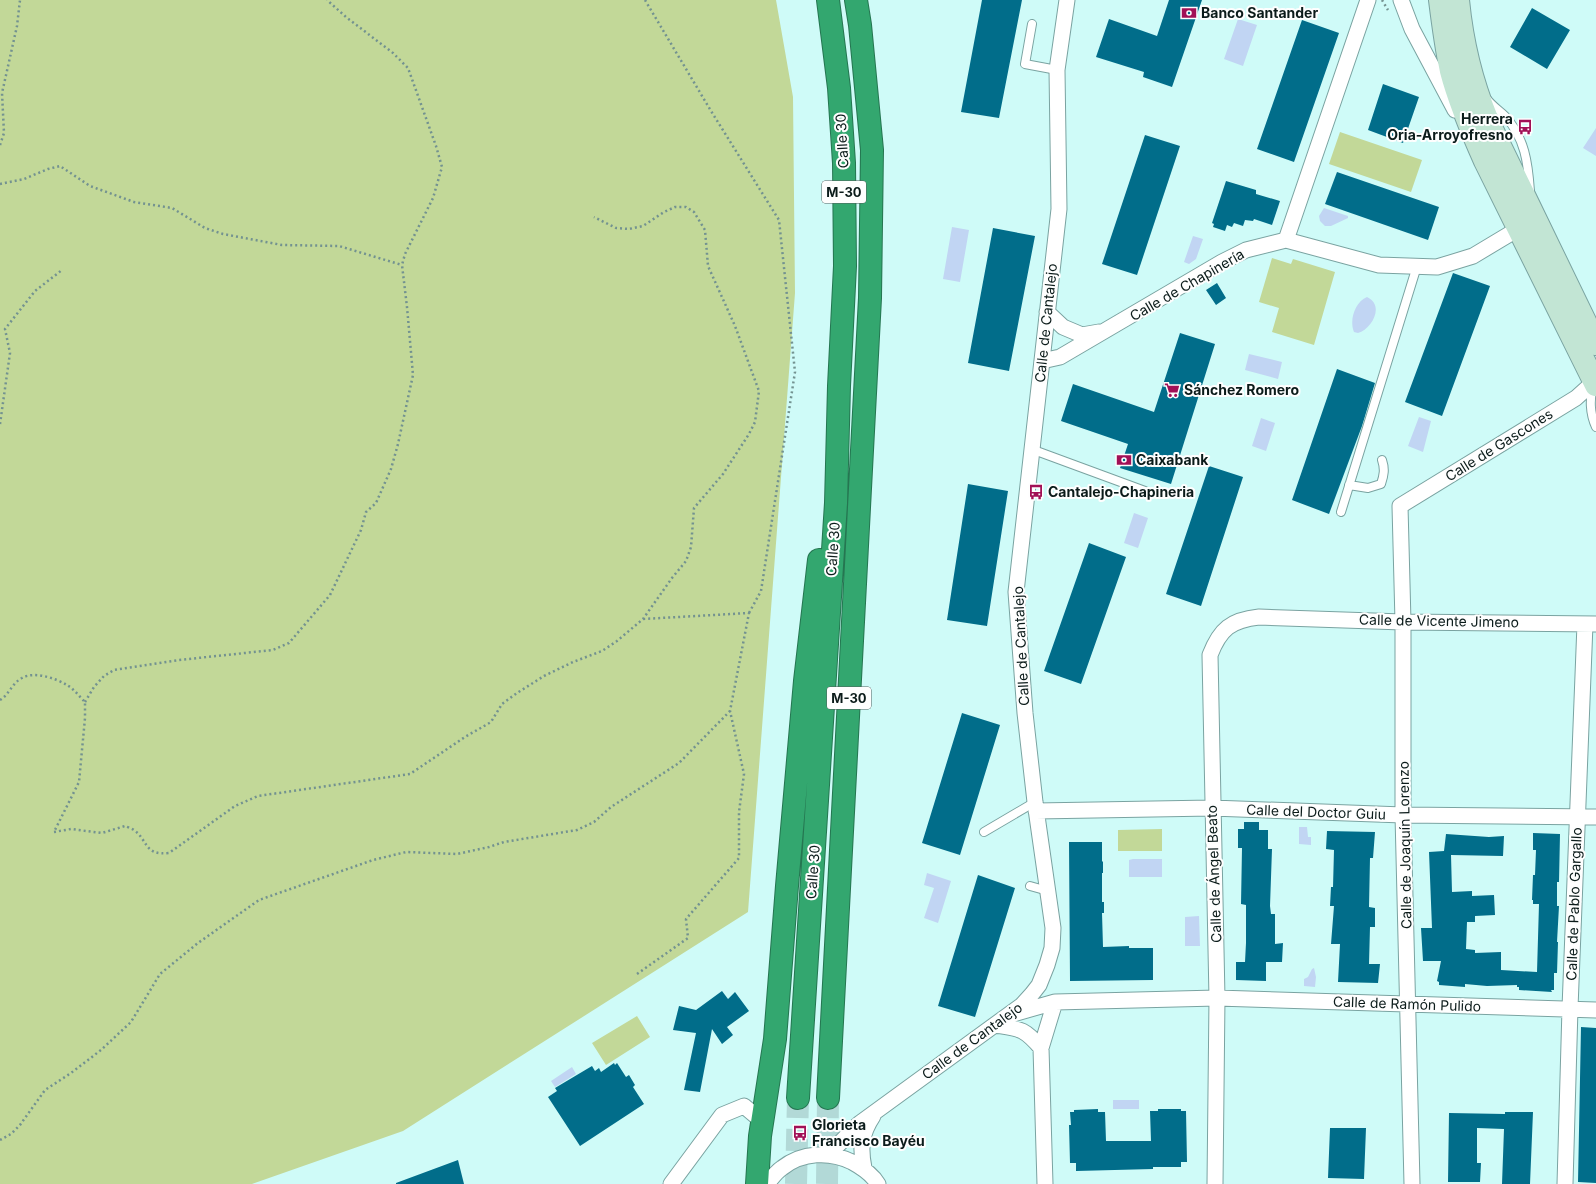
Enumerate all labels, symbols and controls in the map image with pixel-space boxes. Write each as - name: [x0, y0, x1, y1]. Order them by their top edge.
- bank icon: Banco Santander: [1180, 4, 1198, 22]
- place label: Banco Santander: [1201, 4, 1318, 21]
- place label: Herrera Oria-Arroyofresno: [1387, 110, 1513, 143]
- street label: Calle 30: [832, 113, 851, 169]
- bus stop icon: Herrera Oria-Arroyofresno: [1516, 118, 1534, 136]
- road number: M-30: [822, 181, 866, 203]
- street label: Calle de Chapinería: [1127, 245, 1247, 324]
- street label: Calle de Cantalejo: [1031, 262, 1060, 383]
- supermarket icon: Sánchez Romero: [1163, 381, 1181, 399]
- place label: Sánchez Romero: [1184, 381, 1299, 398]
- street label: Calle de Gascones: [1442, 405, 1556, 485]
- bank icon: Caixabank: [1115, 451, 1133, 469]
- place label: Caixabank: [1136, 451, 1209, 468]
- bus stop icon: Cantalejo-Chapineria: [1027, 483, 1045, 501]
- place label: Cantalejo-Chapineria: [1048, 483, 1194, 500]
- street label: Calle 30: [822, 521, 843, 577]
- street label: Calle de Cantalejo: [1009, 586, 1032, 706]
- street label: Calle de Vicente Jimeno: [1359, 611, 1519, 630]
- road number: M-30: [827, 687, 871, 709]
- street label: Calle de Joaquín Lorenzo: [1395, 761, 1414, 929]
- street label: Calle del Doctor Guiu: [1246, 801, 1386, 822]
- street label: Calle de Ángel Beato: [1203, 805, 1224, 943]
- street label: Calle de Pablo Gargallo: [1562, 827, 1585, 981]
- street label: Calle 30: [802, 844, 823, 900]
- street label: Calle de Ramón Pulido: [1333, 992, 1481, 1015]
- street label: Calle de Cantalejo: [918, 998, 1025, 1083]
- place label: Glorieta Francisco Bayéu: [812, 1116, 925, 1149]
- bus stop icon: Glorieta Francisco Bayéu: [791, 1124, 809, 1142]

